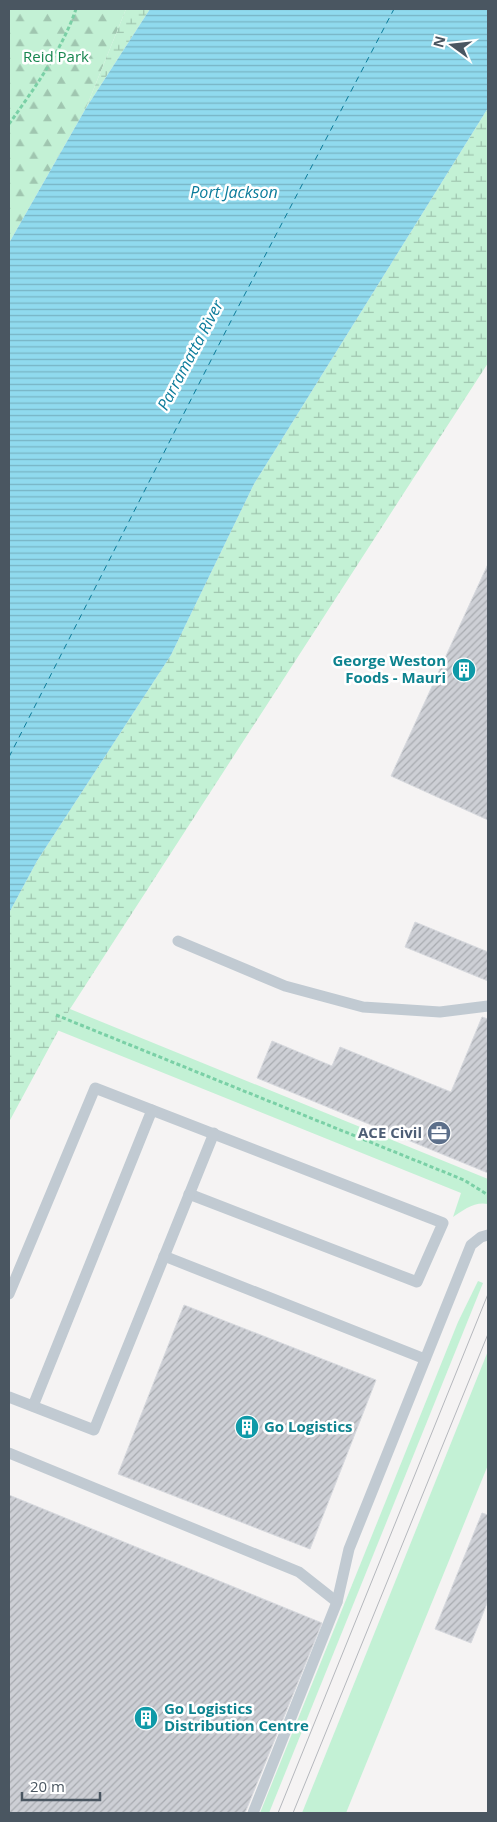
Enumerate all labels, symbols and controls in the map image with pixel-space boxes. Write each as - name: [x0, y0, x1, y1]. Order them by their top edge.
- north arrow: [427, 20, 477, 70]
- text: N: [428, 34, 450, 49]
- park label: Reid Park: [23, 46, 89, 66]
- water label: Port Jackson: [190, 181, 278, 203]
- water label: Parramatta River: [152, 296, 229, 414]
- place label: George Weston Foods - Mauri: [332, 650, 446, 687]
- building icon: George Weston Foods - Mauri: [451, 657, 477, 683]
- office icon: ACE Civil: [426, 1120, 452, 1146]
- place label: ACE Civil: [358, 1122, 422, 1142]
- building icon: Go Logistics: [234, 1414, 260, 1440]
- place label: Go Logistics: [264, 1416, 353, 1436]
- place label: Go Logistics Distribution Centre: [164, 1698, 309, 1735]
- building icon: Go Logistics Distribution Centre: [133, 1705, 159, 1731]
- scale bar: [22, 1770, 100, 1802]
- text: 20 m: [30, 1776, 65, 1796]

